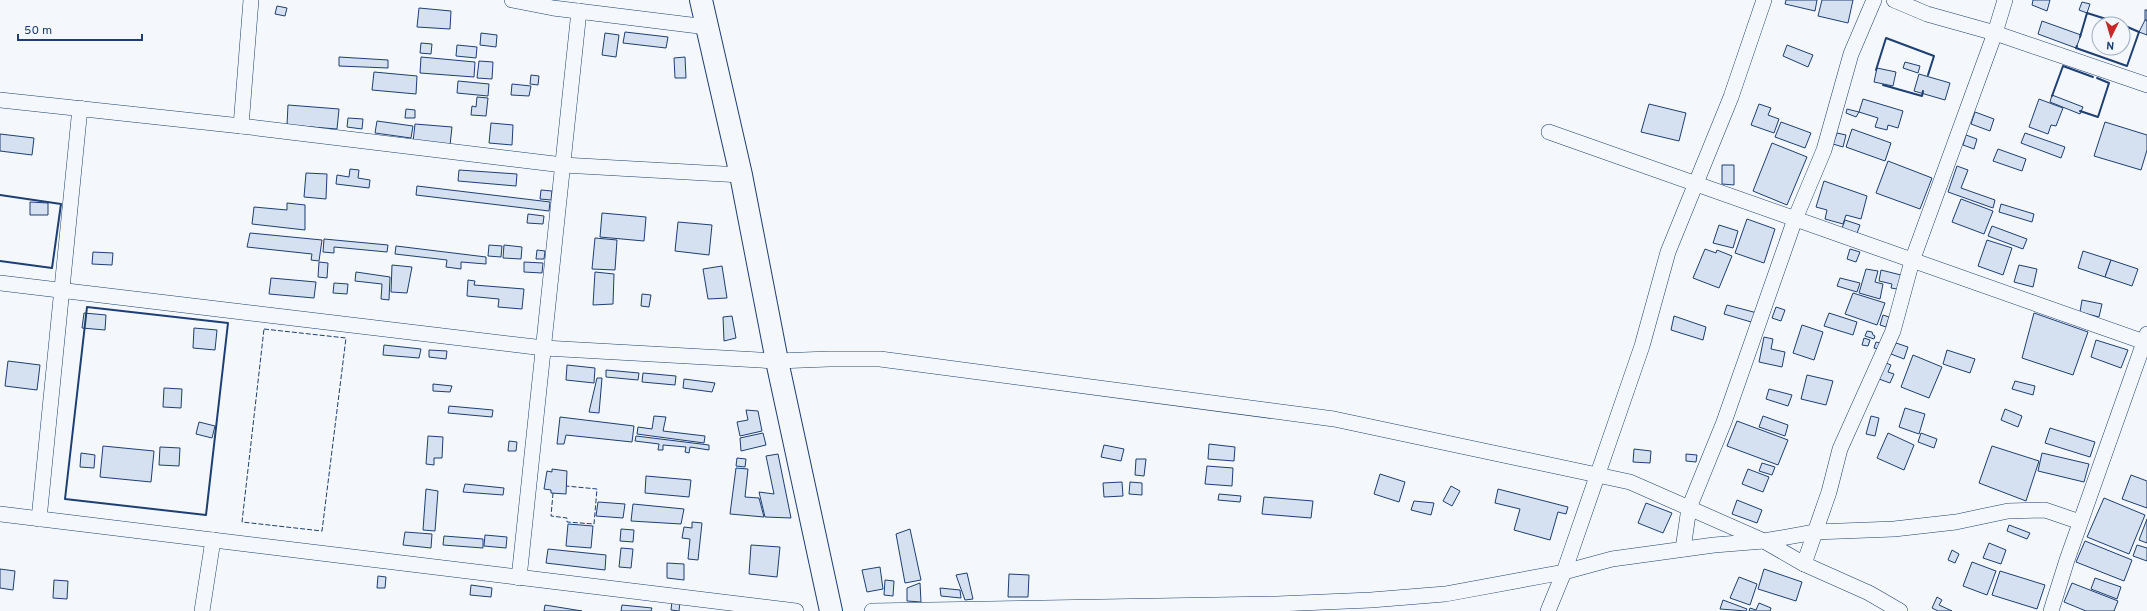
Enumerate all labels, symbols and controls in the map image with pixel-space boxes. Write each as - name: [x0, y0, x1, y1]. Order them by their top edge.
- scale bar: [18, 16, 142, 42]
- north arrow: [2091, 16, 2131, 56]
- text: 50 m: [24, 23, 52, 39]
- text: N: [2106, 38, 2115, 52]

